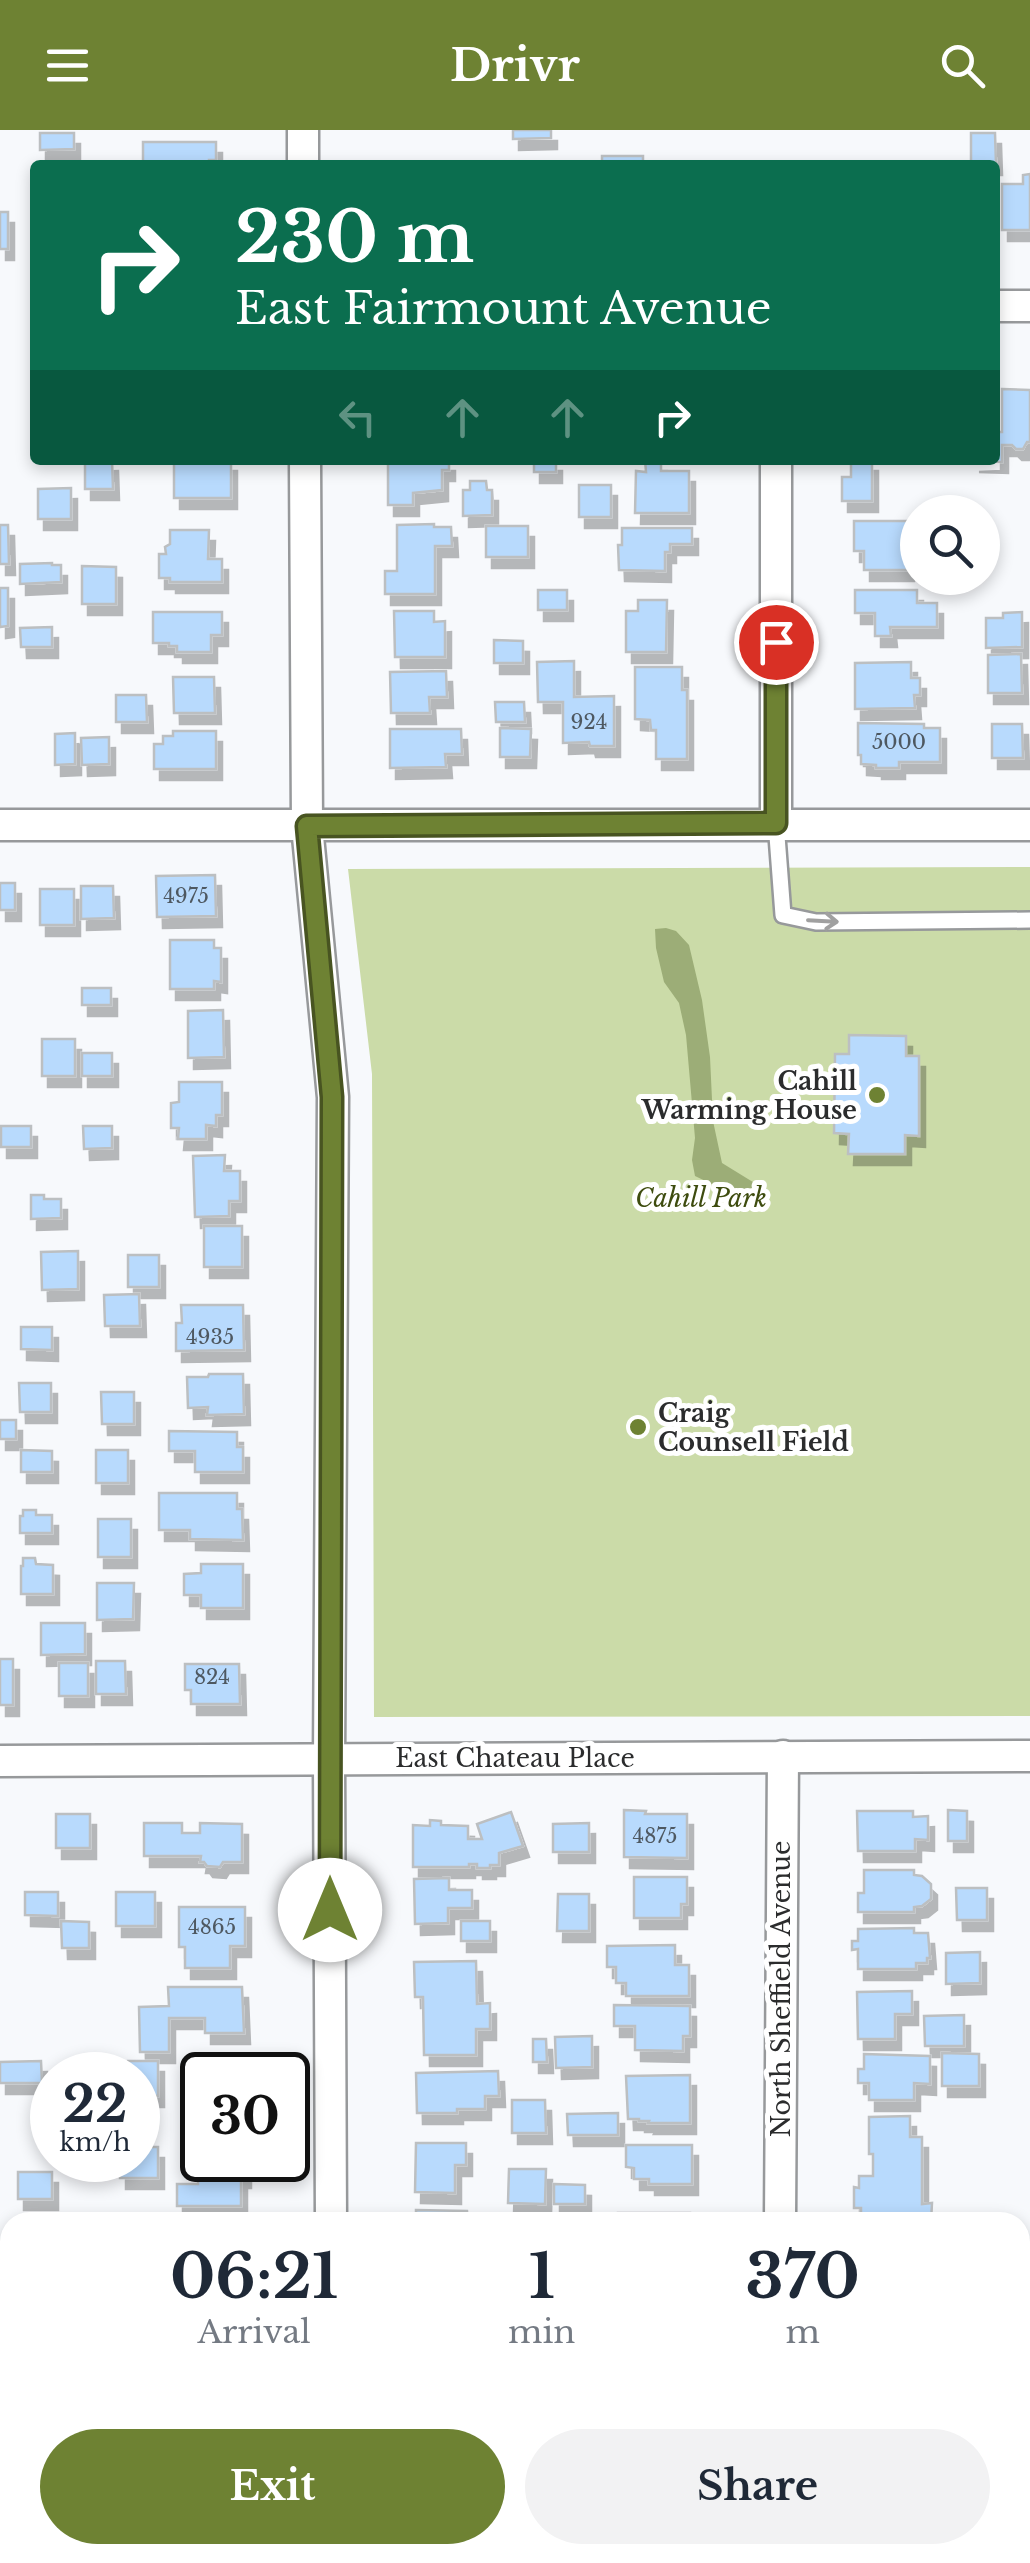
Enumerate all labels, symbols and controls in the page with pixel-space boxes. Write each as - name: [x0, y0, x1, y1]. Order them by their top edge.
- text: Drivr: [450, 37, 580, 93]
- icon: menu: [40, 38, 95, 93]
- icon: search: [935, 38, 990, 93]
- text: 230 m: [235, 194, 474, 281]
- icon: right: [70, 200, 200, 330]
- text: East Fairmount Avenue: [235, 280, 772, 336]
- icon: left: [330, 390, 385, 445]
- icon: ahead: [435, 390, 490, 445]
- icon: ahead: [540, 390, 595, 445]
- icon: right: [645, 390, 700, 445]
- map controls: [900, 495, 1000, 595]
- button: search: [900, 495, 1000, 595]
- pin: [734, 600, 819, 685]
- icon: arrive: [749, 615, 804, 670]
- house number: 924: [571, 710, 607, 734]
- house number: 5000: [872, 730, 926, 754]
- house number: 4975: [163, 884, 209, 908]
- one-way arrow: [806, 912, 838, 931]
- place label: Cahill Warming House: [641, 1066, 857, 1126]
- marker: Cahill Warming House: [866, 1084, 888, 1106]
- park label: Cahill Park: [635, 1183, 767, 1214]
- house number: 4935: [186, 1325, 234, 1349]
- place label: Craig Counsell Field: [658, 1398, 849, 1458]
- marker: Craig Counsell Field: [627, 1416, 649, 1438]
- house number: 824: [194, 1665, 230, 1689]
- street label: East Chateau Place: [395, 1743, 635, 1774]
- house number: 4875: [633, 1824, 677, 1848]
- street label: North Sheffield Avenue: [766, 1841, 797, 2137]
- position arrow: [278, 1858, 382, 1962]
- house number: 4865: [188, 1915, 236, 1939]
- speed limit sign: 30: [180, 2052, 310, 2182]
- text: 22: [62, 2073, 128, 2136]
- text: km/h: [60, 2127, 130, 2158]
- text: 06:21: [170, 2240, 338, 2314]
- text: 1: [529, 2240, 555, 2314]
- text: 370: [745, 2240, 860, 2314]
- text: Arrival: [197, 2312, 311, 2352]
- text: min: [508, 2312, 575, 2352]
- text: m: [786, 2312, 820, 2352]
- button: Exit: [40, 2429, 505, 2544]
- button: Share: [525, 2429, 990, 2544]

